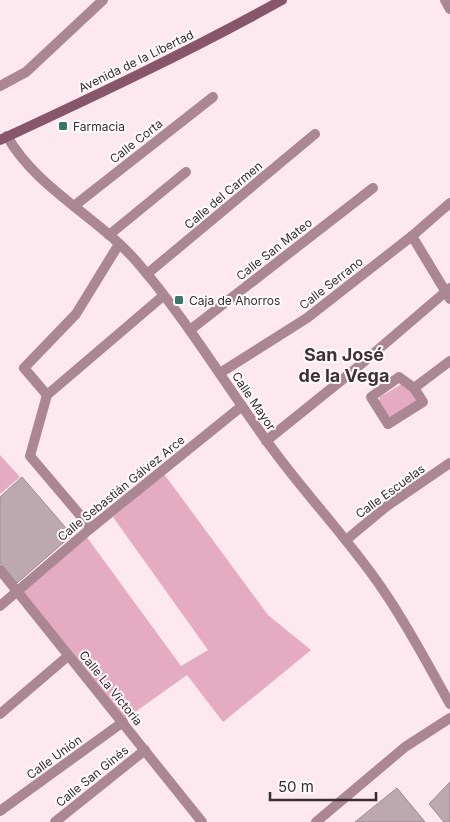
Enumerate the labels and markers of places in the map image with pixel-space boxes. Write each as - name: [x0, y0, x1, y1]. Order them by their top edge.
- place label: Farmacia: [73, 119, 125, 134]
- marker: Farmacia: [57, 120, 69, 132]
- place label: Caja de Ahorros: [189, 293, 280, 308]
- marker: Caja de Ahorros: [173, 294, 185, 306]

